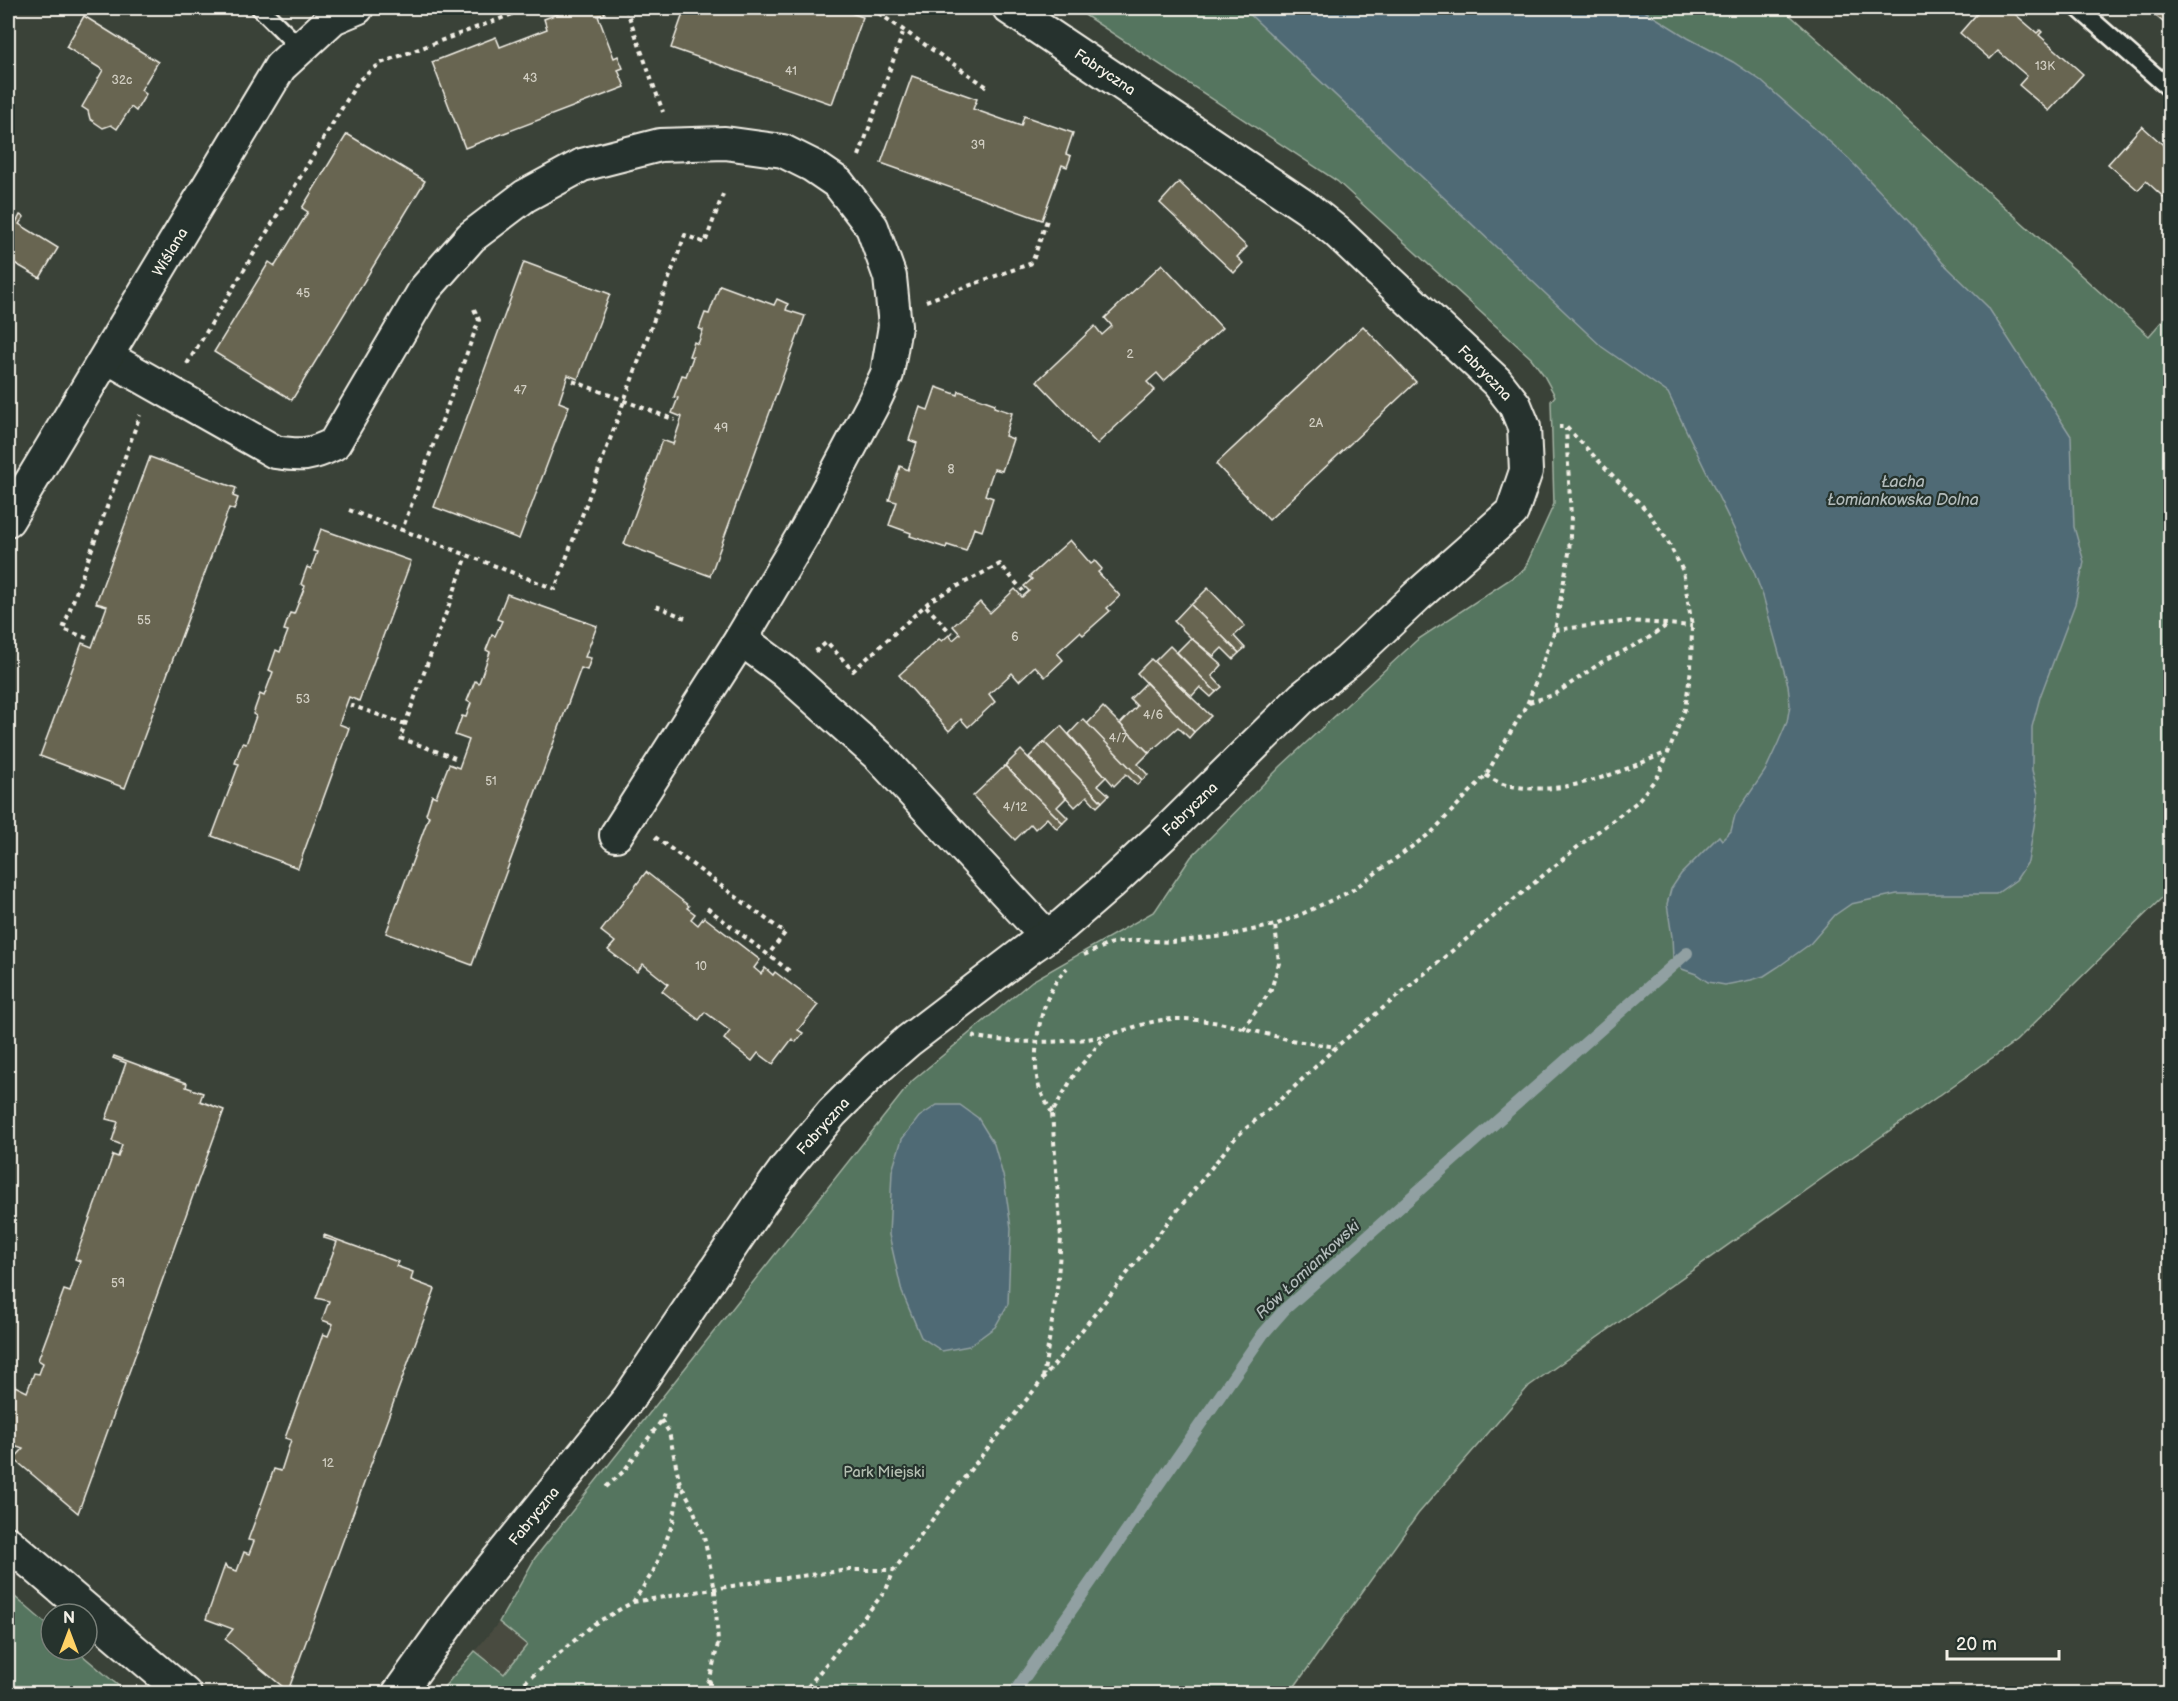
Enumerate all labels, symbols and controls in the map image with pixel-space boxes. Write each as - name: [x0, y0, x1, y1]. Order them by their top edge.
- street label: Fabryczna: [1070, 45, 1139, 100]
- house number: 13K: [2035, 59, 2055, 74]
- house number: 41: [785, 64, 797, 79]
- house number: 43: [523, 71, 537, 86]
- house number: 32c: [112, 73, 132, 88]
- house number: 39: [971, 138, 985, 153]
- street label: Wiślana: [149, 224, 192, 280]
- house number: 45: [296, 286, 310, 301]
- street label: Fabryczna: [1453, 342, 1516, 405]
- house number: 2: [1126, 347, 1134, 362]
- house number: 47: [513, 383, 527, 398]
- house number: 2A: [1309, 416, 1324, 431]
- house number: 49: [714, 421, 728, 436]
- house number: 8: [948, 462, 955, 477]
- water label: Łacha Łomiankowska Dolna: [1827, 473, 1979, 510]
- house number: 55: [137, 613, 151, 628]
- house number: 6: [1011, 630, 1019, 645]
- house number: 53: [296, 692, 310, 707]
- house number: 4/6: [1143, 708, 1163, 723]
- house number: 4/7: [1109, 731, 1127, 746]
- house number: 51: [485, 774, 497, 789]
- street label: Fabryczna: [1159, 778, 1222, 841]
- house number: 4/12: [1003, 800, 1027, 815]
- house number: 10: [695, 959, 707, 974]
- street label: Fabryczna: [793, 1094, 854, 1159]
- water label: Rów Łomiankowski: [1252, 1216, 1365, 1323]
- house number: 59: [111, 1276, 125, 1291]
- house number: 12: [322, 1456, 334, 1471]
- park label: Park Miejski: [843, 1463, 925, 1482]
- street label: Fabryczna: [505, 1483, 564, 1550]
- north arrow: [39, 1602, 99, 1662]
- text: N: [63, 1609, 75, 1628]
- scale bar: [1947, 1623, 2060, 1661]
- text: 20 m: [1956, 1634, 1997, 1655]

